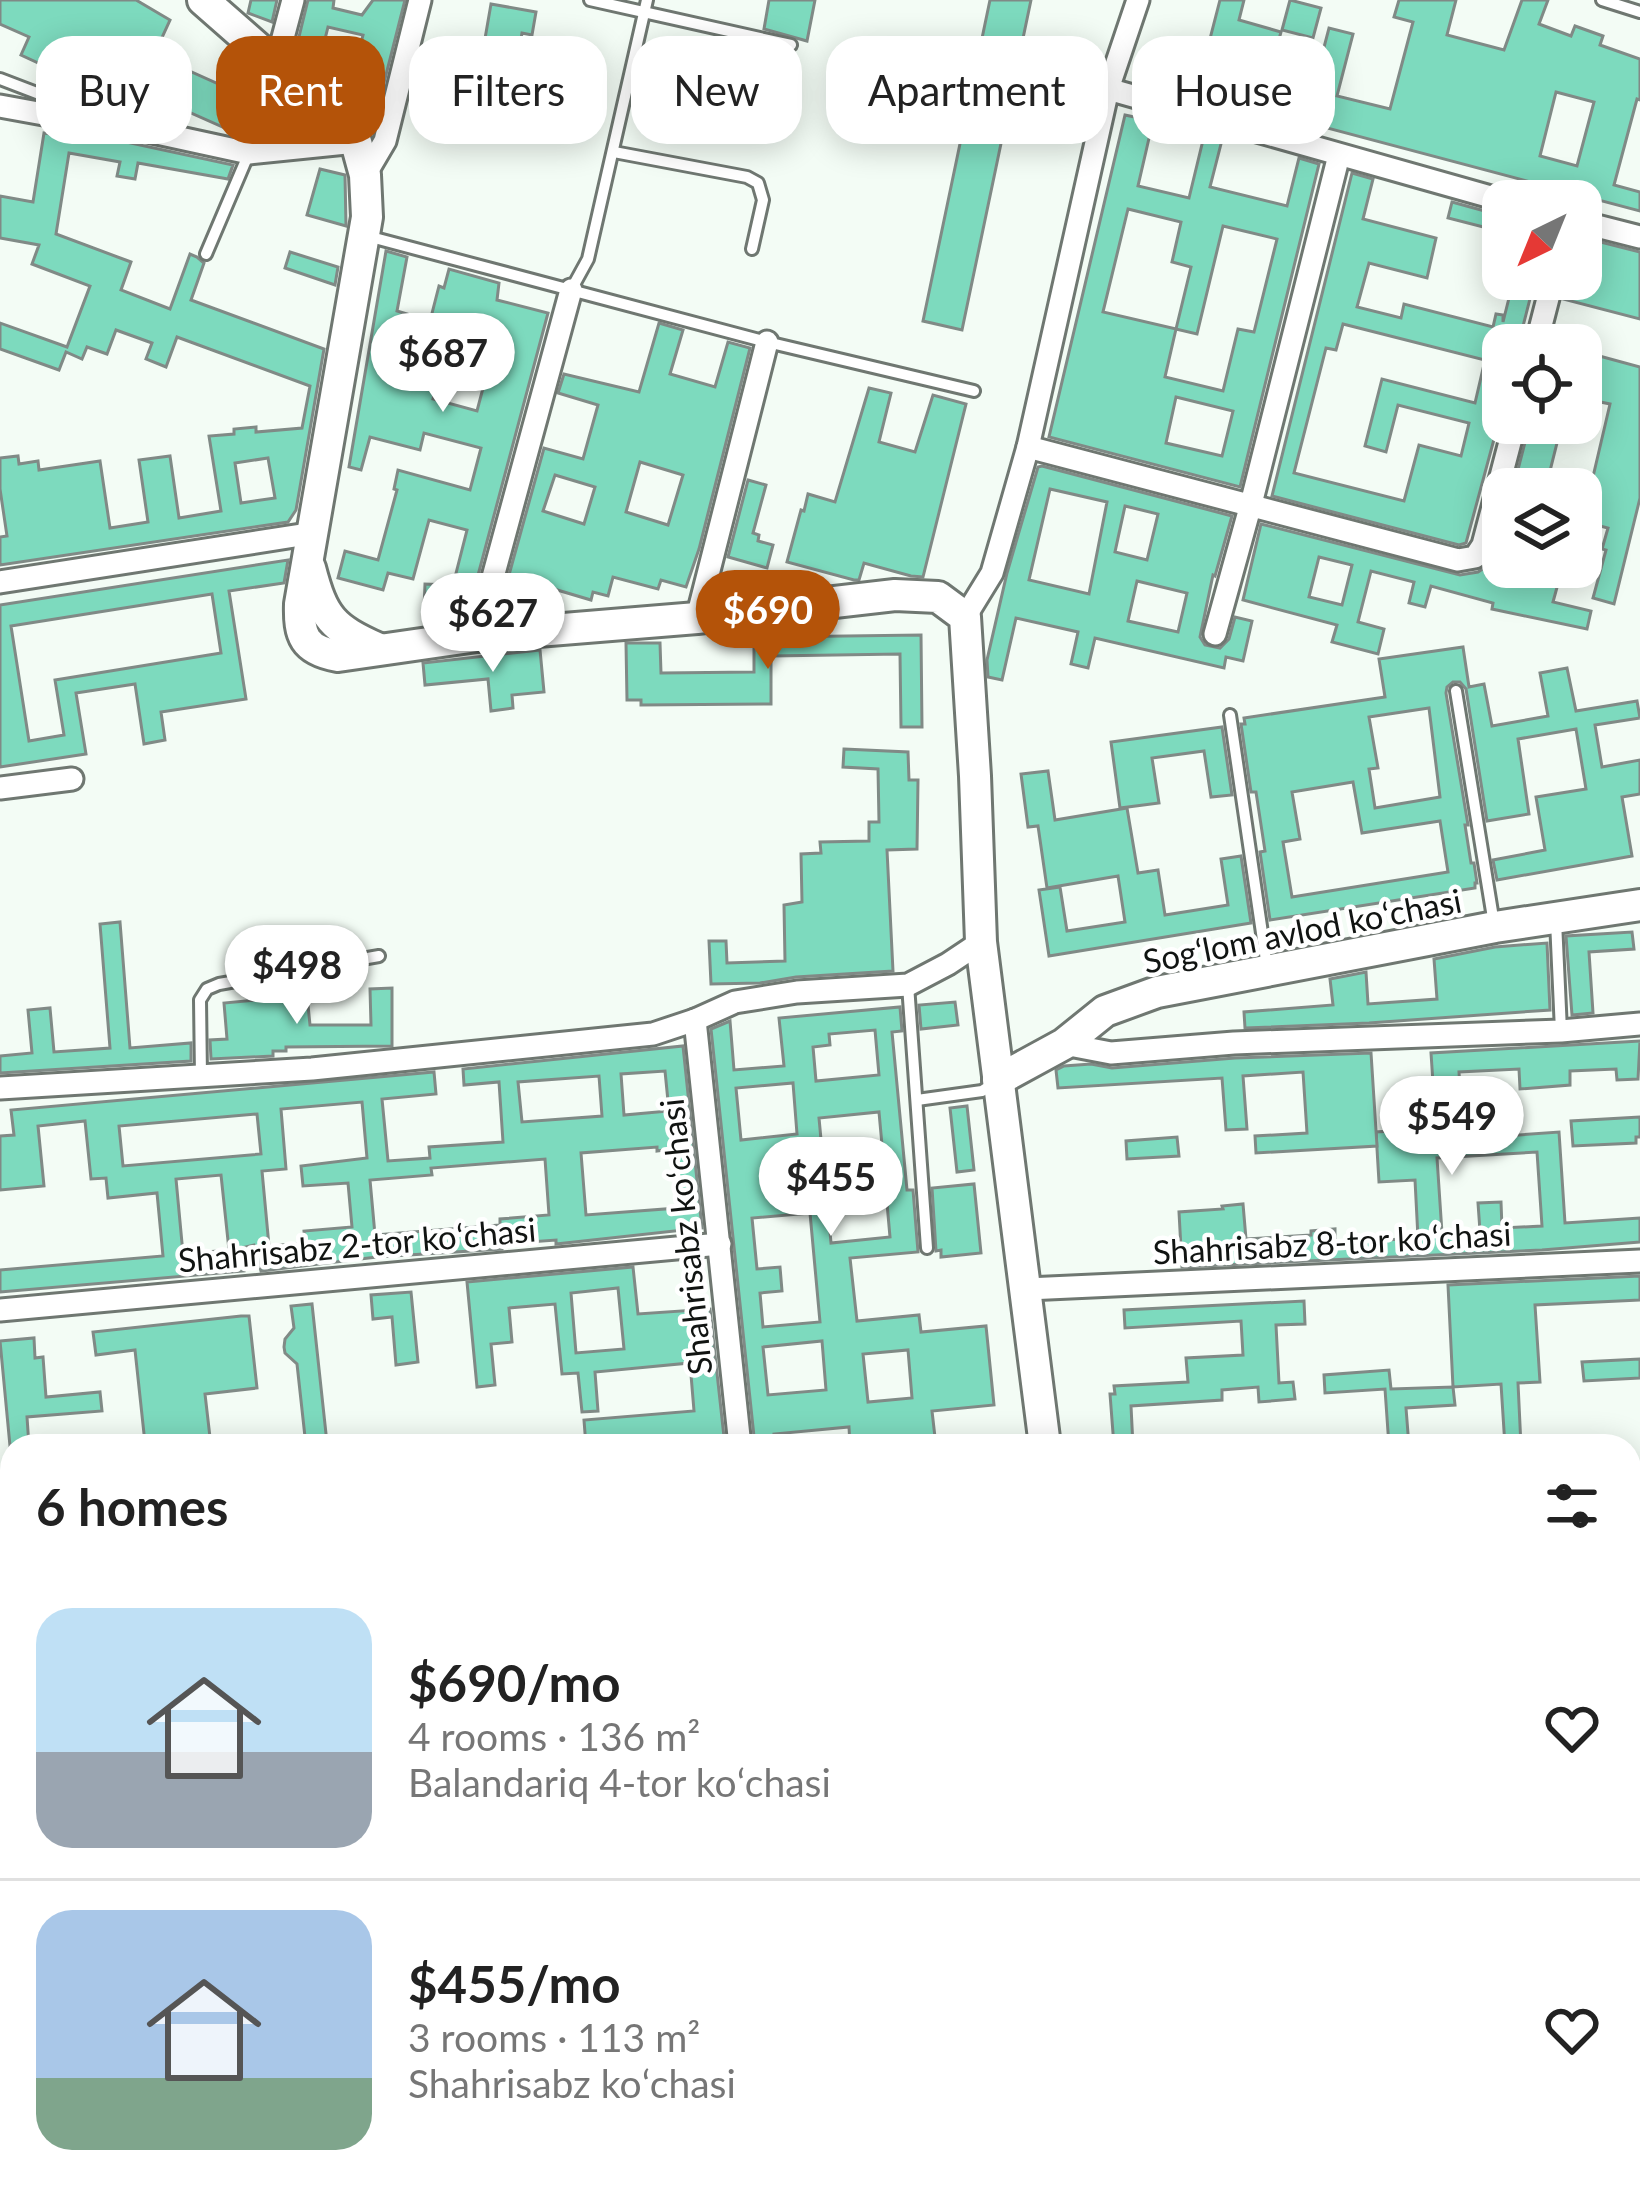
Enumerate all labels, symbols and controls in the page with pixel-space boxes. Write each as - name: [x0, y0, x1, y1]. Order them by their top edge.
- chip: Buy: [36, 36, 192, 144]
- chip: Rent: [216, 36, 385, 144]
- chip: Filters: [409, 36, 607, 144]
- chip: New: [631, 36, 802, 144]
- chip: Apartment: [826, 36, 1108, 144]
- chip: House: [1132, 36, 1335, 144]
- north arrow: [1482, 180, 1602, 300]
- map controls: [1482, 180, 1602, 588]
- pin: $687: [372, 313, 514, 415]
- button: locate: [1482, 324, 1602, 444]
- text: $687: [398, 329, 488, 375]
- button: layers: [1482, 468, 1602, 588]
- pin: $690: [697, 570, 839, 672]
- pin: $627: [422, 573, 564, 675]
- text: $690: [723, 586, 813, 632]
- text: $627: [448, 589, 538, 635]
- street label: Sogʻlom avlod koʻchasi: [1139, 879, 1465, 981]
- pin: $498: [226, 925, 368, 1027]
- text: $498: [252, 941, 342, 987]
- pin: $549: [1381, 1076, 1523, 1178]
- text: $549: [1407, 1092, 1497, 1138]
- street label: Shahrisabz koʻchasi: [651, 1097, 719, 1377]
- pin: $455: [760, 1137, 902, 1239]
- text: $455: [786, 1153, 876, 1199]
- street label: Shahrisabz 2-tor koʻchasi: [176, 1208, 538, 1280]
- street label: Shahrisabz 8-tor koʻchasi: [1152, 1213, 1512, 1271]
- icon: filters: [1539, 1473, 1605, 1539]
- text: 6 homes: [36, 1476, 228, 1537]
- text: $690/mo: [408, 1652, 621, 1713]
- icon: home: [132, 1656, 276, 1800]
- icon: heart: [1539, 1695, 1605, 1761]
- text: 4 rooms · 136 m²: [408, 1713, 700, 1759]
- text: Balandariq 4-tor koʻchasi: [408, 1759, 831, 1805]
- text: $455/mo: [408, 1953, 621, 2014]
- icon: home: [132, 1958, 276, 2102]
- icon: heart: [1539, 1997, 1605, 2063]
- text: 3 rooms · 113 m²: [408, 2014, 700, 2060]
- text: Shahrisabz koʻchasi: [408, 2060, 736, 2106]

